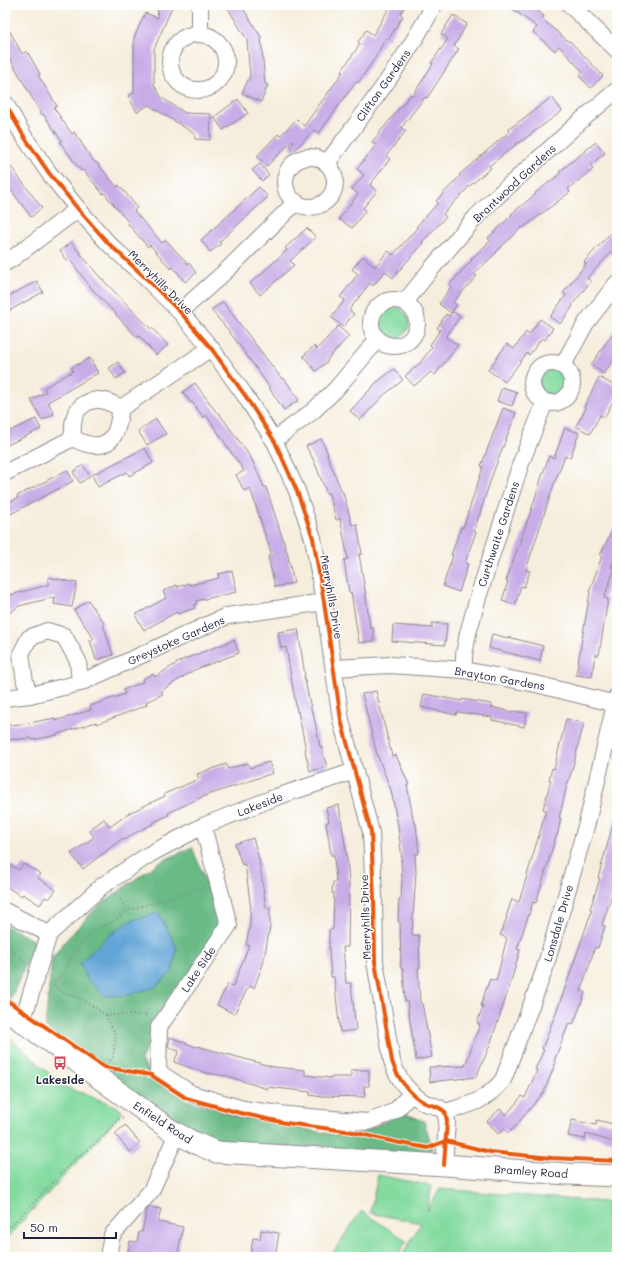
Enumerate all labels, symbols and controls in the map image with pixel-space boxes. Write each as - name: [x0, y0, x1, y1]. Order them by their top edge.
- street label: Clifton Gardens: [352, 46, 414, 124]
- street label: Brantwood Gardens: [469, 141, 559, 225]
- street label: Merryhills Drive: [126, 247, 197, 318]
- street label: Curthwaite Gardens: [474, 479, 522, 589]
- street label: Merryhills Drive: [317, 554, 347, 641]
- street label: Greystoke Gardens: [125, 612, 227, 668]
- street label: Brayton Gardens: [454, 663, 546, 693]
- street label: Lakeside: [235, 788, 285, 820]
- street label: Merryhills Drive: [356, 874, 374, 960]
- street label: Lonsdale Drive: [540, 882, 576, 963]
- street label: Lake Side: [177, 943, 219, 995]
- bus stop icon: Lakeside: [52, 1055, 68, 1071]
- place label: Lakeside: [36, 1072, 85, 1087]
- street label: Enfield Road: [131, 1097, 195, 1147]
- street label: Bramley Road: [493, 1161, 569, 1181]
- scale bar: [24, 1214, 116, 1240]
- text: 50 m: [30, 1219, 58, 1235]

